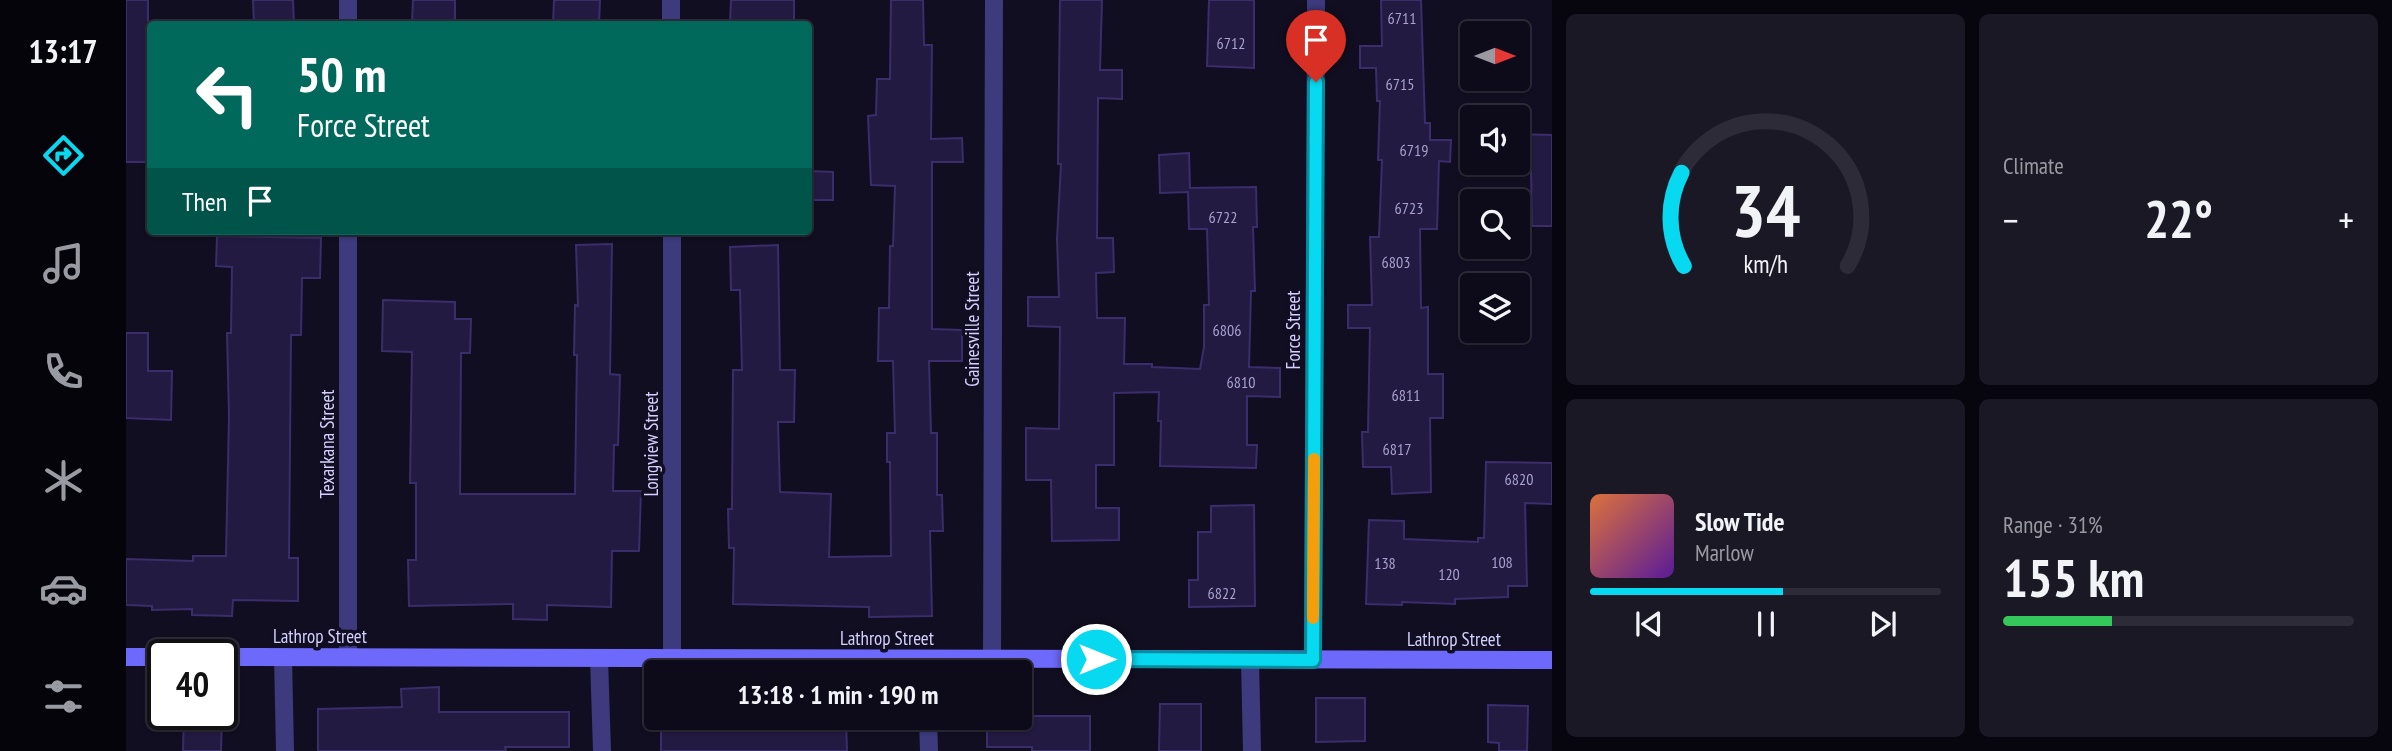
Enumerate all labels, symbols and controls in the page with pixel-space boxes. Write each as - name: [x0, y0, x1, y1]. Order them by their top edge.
- house number: 6711: [1388, 8, 1416, 28]
- pin: [1286, 10, 1346, 82]
- icon: arrive: [1297, 21, 1335, 59]
- north arrow: [1460, 21, 1530, 91]
- map controls: [1460, 21, 1530, 343]
- text: 13:17: [28, 30, 98, 72]
- house number: 6712: [1217, 33, 1245, 53]
- text: 50 m: [297, 42, 386, 106]
- icon: left: [182, 49, 273, 140]
- house number: 6715: [1386, 74, 1414, 94]
- text: Force Street: [297, 104, 430, 146]
- button: sound: [1460, 105, 1530, 175]
- icon: directions: [39, 131, 88, 180]
- house number: 6719: [1400, 140, 1428, 160]
- text: Climate: [2003, 151, 2064, 180]
- text: 34: [1731, 162, 1800, 256]
- icon: arrive: [241, 182, 279, 220]
- text: Then: [182, 185, 227, 218]
- text: 22°: [2144, 185, 2213, 252]
- button: search: [1460, 189, 1530, 259]
- text: −: [2003, 195, 2019, 244]
- text: +: [2338, 195, 2354, 244]
- house number: 6723: [1395, 198, 1423, 218]
- house number: 6722: [1209, 207, 1237, 227]
- icon: music: [39, 239, 88, 288]
- text: km/h: [1743, 247, 1788, 279]
- house number: 6803: [1382, 252, 1410, 272]
- street label: Gainesville Street: [960, 271, 984, 387]
- button: layers: [1460, 273, 1530, 343]
- street label: Force Street: [1281, 290, 1305, 369]
- house number: 6806: [1213, 320, 1241, 340]
- icon: phone: [39, 347, 88, 396]
- house number: 6810: [1227, 372, 1255, 392]
- house number: 6811: [1392, 385, 1420, 405]
- street label: Texarkana Street: [315, 389, 339, 498]
- street label: Longview Street: [639, 391, 663, 497]
- house number: 6817: [1383, 439, 1411, 459]
- icon: climate: [39, 456, 88, 505]
- house number: 6820: [1505, 469, 1533, 489]
- text: Slow Tide: [1695, 505, 1785, 538]
- text: Range · 31%: [2003, 510, 2103, 539]
- text: Marlow: [1695, 538, 1754, 567]
- text: 155 km: [2003, 544, 2144, 611]
- house number: 108: [1491, 552, 1513, 572]
- house number: 138: [1374, 553, 1396, 573]
- icon: car: [39, 564, 88, 613]
- house number: 120: [1438, 564, 1460, 584]
- house number: 6822: [1208, 583, 1236, 603]
- icon: previous: [1630, 605, 1668, 643]
- icon: pause: [1747, 605, 1785, 643]
- icon: next: [1864, 605, 1902, 643]
- position arrow: [1059, 622, 1133, 696]
- street label: Lathrop Street: [273, 624, 368, 648]
- street label: Lathrop Street: [840, 626, 935, 650]
- street label: Lathrop Street: [1407, 627, 1502, 651]
- speed limit sign: 40: [147, 639, 238, 730]
- icon: filters: [39, 672, 88, 721]
- text: 13:18 · 1 min · 190 m: [738, 678, 938, 711]

